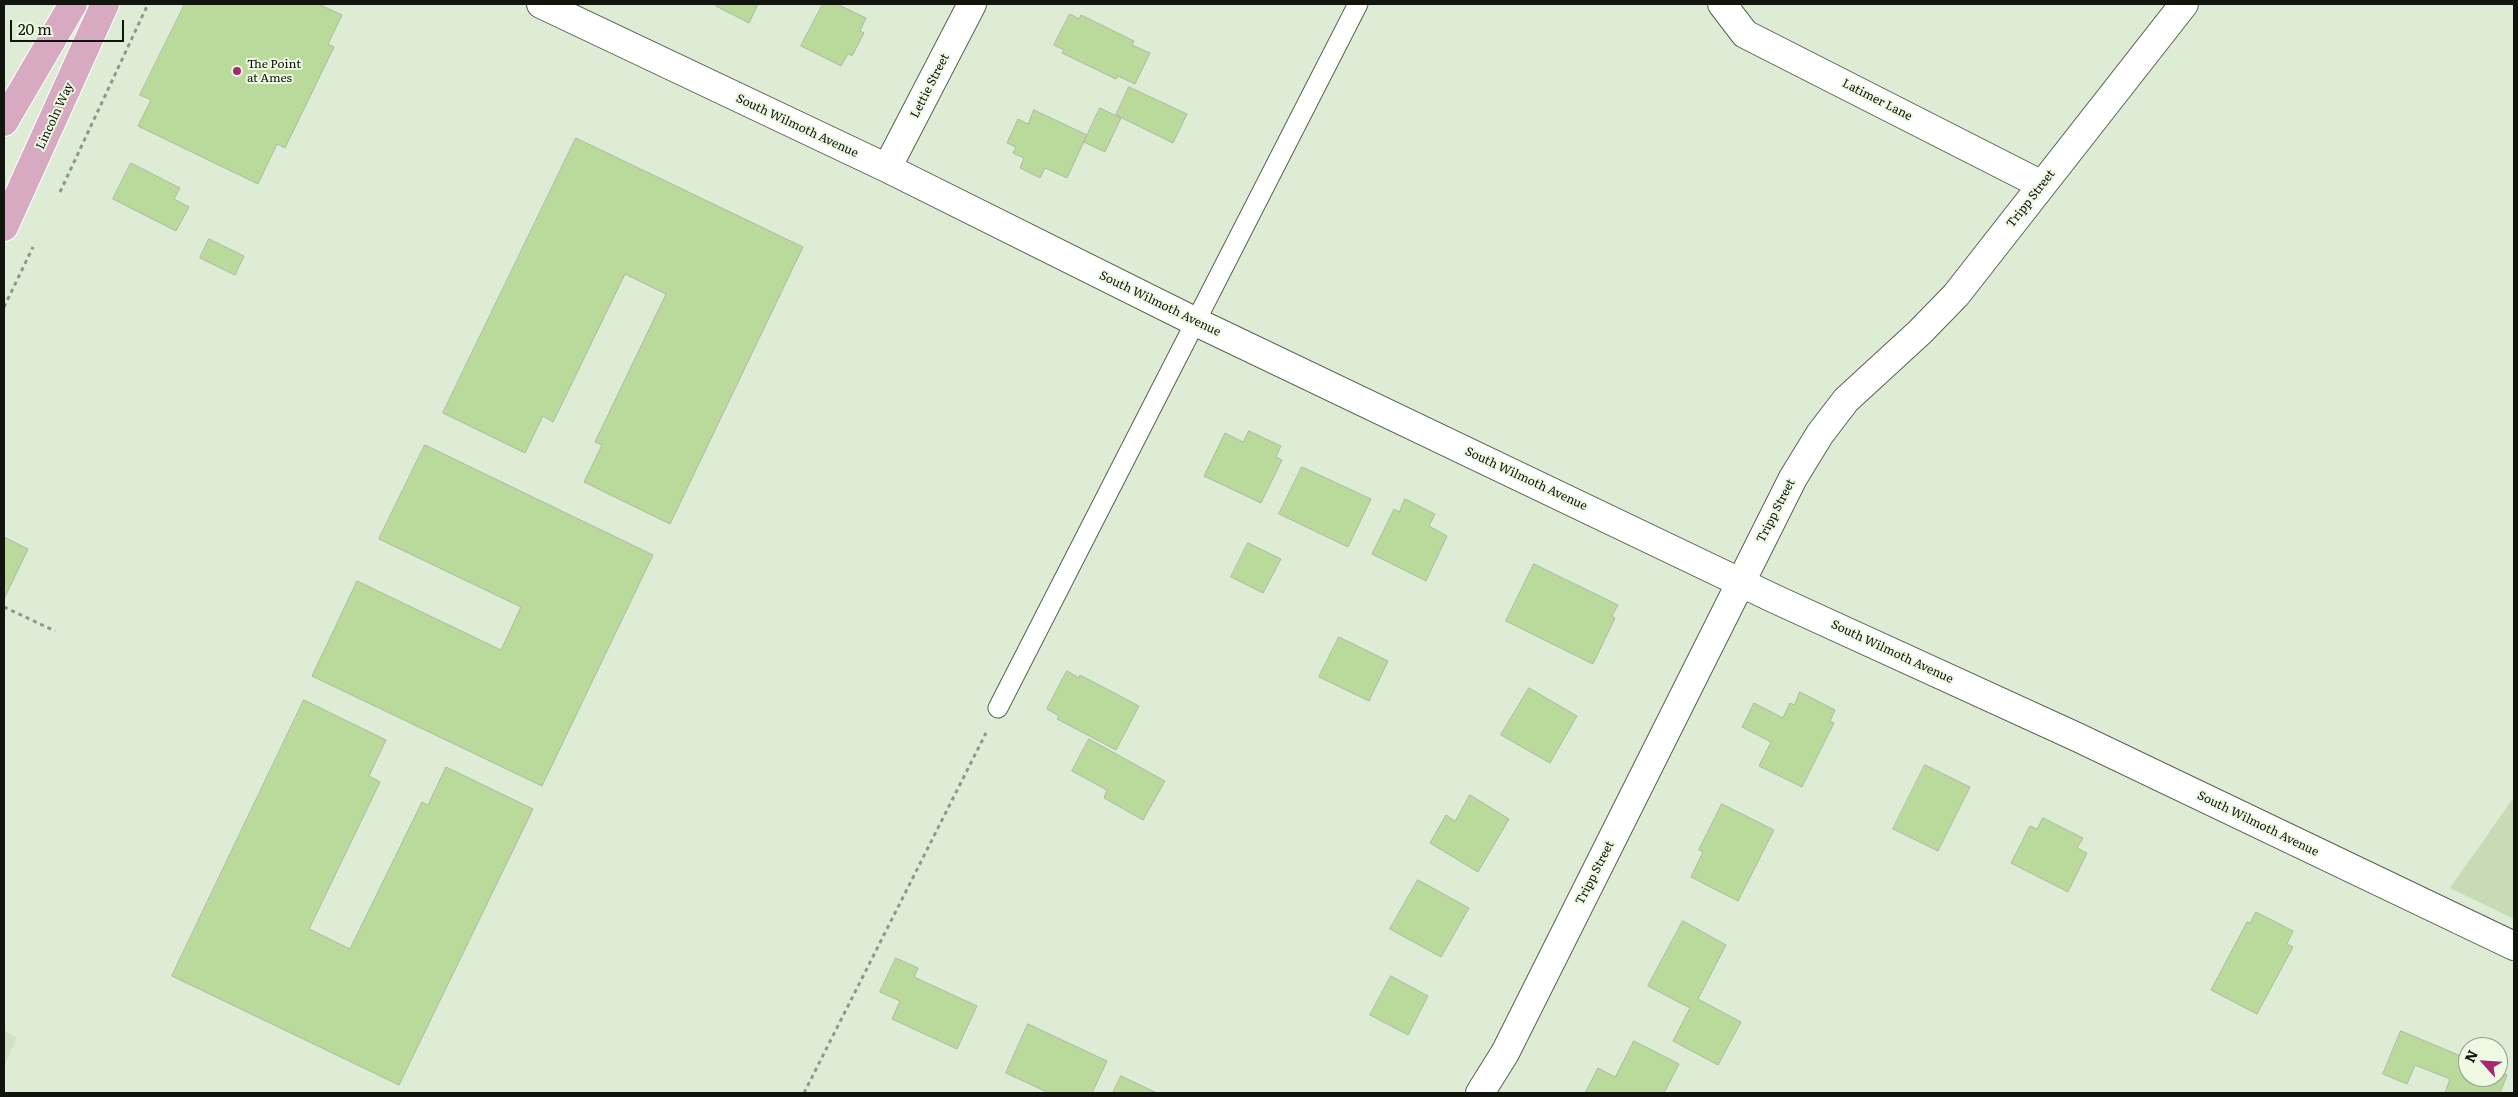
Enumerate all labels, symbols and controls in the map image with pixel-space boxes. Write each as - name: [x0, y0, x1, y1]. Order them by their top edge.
- scale bar: [12, 10, 126, 42]
- text: 20 m: [18, 17, 52, 40]
- street label: Lettie Street: [908, 51, 952, 121]
- place label: The Point at Ames: [247, 57, 301, 85]
- marker: The Point at Ames: [231, 65, 243, 77]
- street label: Latimer Lane: [1840, 76, 1914, 124]
- street label: Lincoln Way: [33, 80, 77, 152]
- street label: South Wilmoth Avenue: [734, 91, 860, 161]
- street label: Tripp Street: [2004, 167, 2058, 231]
- street label: South Wilmoth Avenue: [1097, 268, 1223, 340]
- street label: South Wilmoth Avenue: [1463, 444, 1589, 514]
- street label: Tripp Street: [1754, 477, 1798, 545]
- street label: South Wilmoth Avenue: [1829, 617, 1955, 687]
- street label: South Wilmoth Avenue: [2195, 788, 2321, 860]
- street label: Tripp Street: [1573, 839, 1617, 907]
- north arrow: [2458, 1037, 2508, 1087]
- text: N: [2459, 1046, 2482, 1066]

